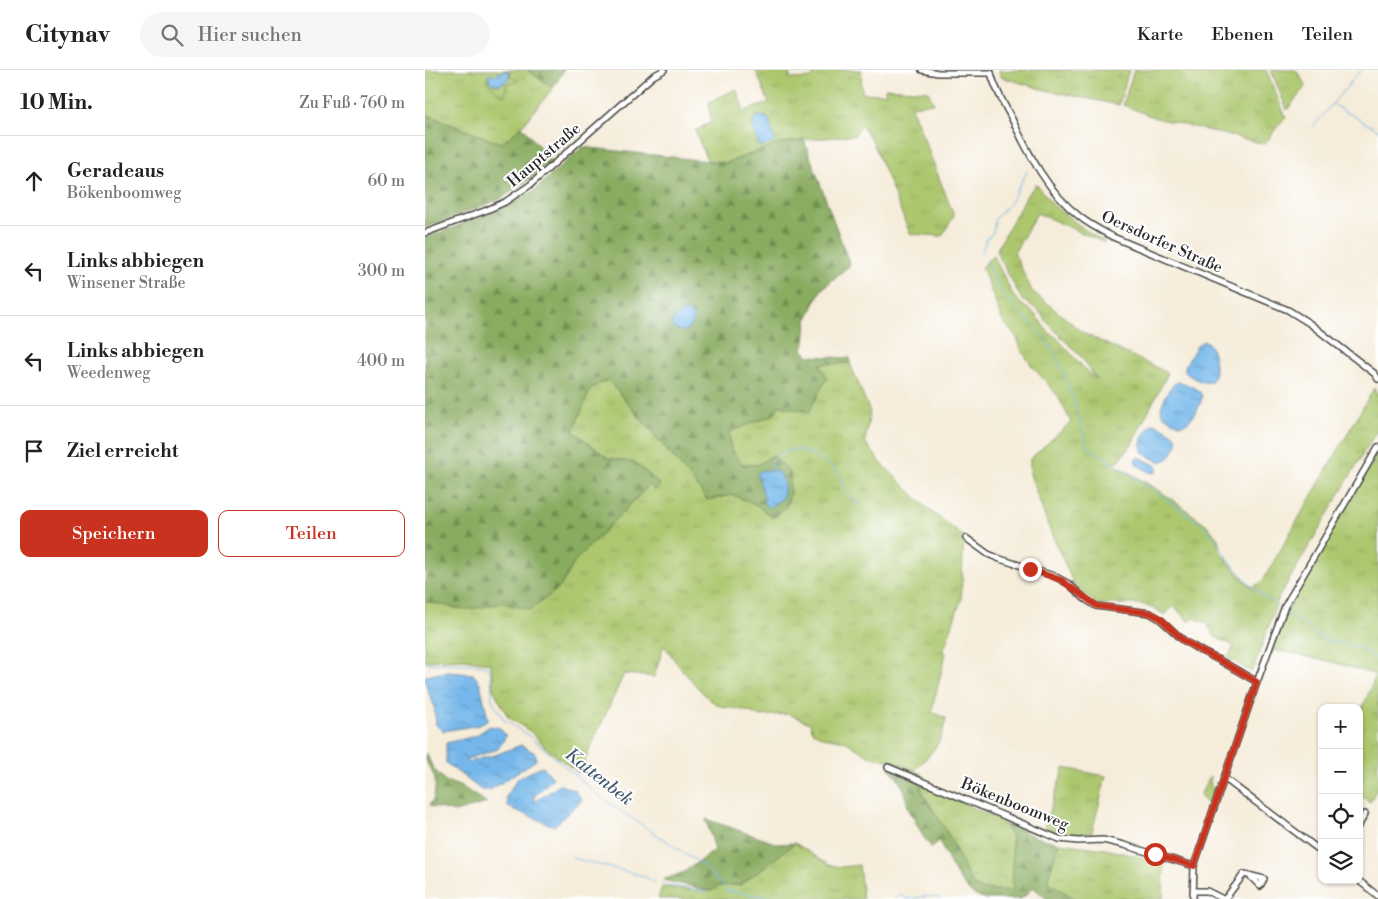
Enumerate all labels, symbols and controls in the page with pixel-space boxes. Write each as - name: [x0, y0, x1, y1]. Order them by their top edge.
- search box: [140, 12, 490, 57]
- text: Citynav: [25, 20, 110, 50]
- icon: search: [158, 21, 186, 49]
- text: Hier suchen: [198, 23, 302, 47]
- text: Karte: [1137, 23, 1183, 46]
- text: Ebenen: [1211, 23, 1274, 46]
- text: Teilen: [1302, 23, 1353, 46]
- text: 10 Min.: [20, 90, 93, 116]
- text: Zu Fuß · 760 m: [299, 93, 405, 113]
- street label: Hauptstraße: [503, 118, 585, 192]
- text: Geradeaus: [67, 159, 164, 183]
- icon: ahead: [20, 167, 48, 195]
- text: 60 m: [367, 171, 405, 191]
- text: Bökenboomweg: [67, 183, 181, 203]
- street label: Oersdorfer Straße: [1098, 206, 1226, 278]
- text: Links abbiegen: [67, 249, 204, 273]
- icon: left: [20, 257, 48, 285]
- text: 300 m: [358, 261, 405, 281]
- text: Winsener Straße: [67, 273, 186, 293]
- text: Links abbiegen: [67, 339, 204, 363]
- icon: left: [20, 347, 48, 375]
- text: 400 m: [357, 351, 405, 371]
- text: Weedenweg: [67, 363, 151, 383]
- icon: arrive: [20, 437, 48, 465]
- text: Ziel erreicht: [67, 439, 178, 463]
- button: Speichern: [20, 510, 208, 557]
- button: Teilen: [218, 510, 405, 557]
- route end: [1019, 558, 1042, 581]
- map controls: [1318, 704, 1363, 884]
- button: +: [1318, 704, 1363, 749]
- water label: Kattenbek: [560, 743, 638, 811]
- button: −: [1318, 749, 1363, 794]
- street label: Bökenboomweg: [957, 773, 1072, 835]
- button: locate: [1318, 794, 1363, 839]
- button: layers: [1318, 839, 1363, 884]
- route start: [1144, 843, 1167, 866]

